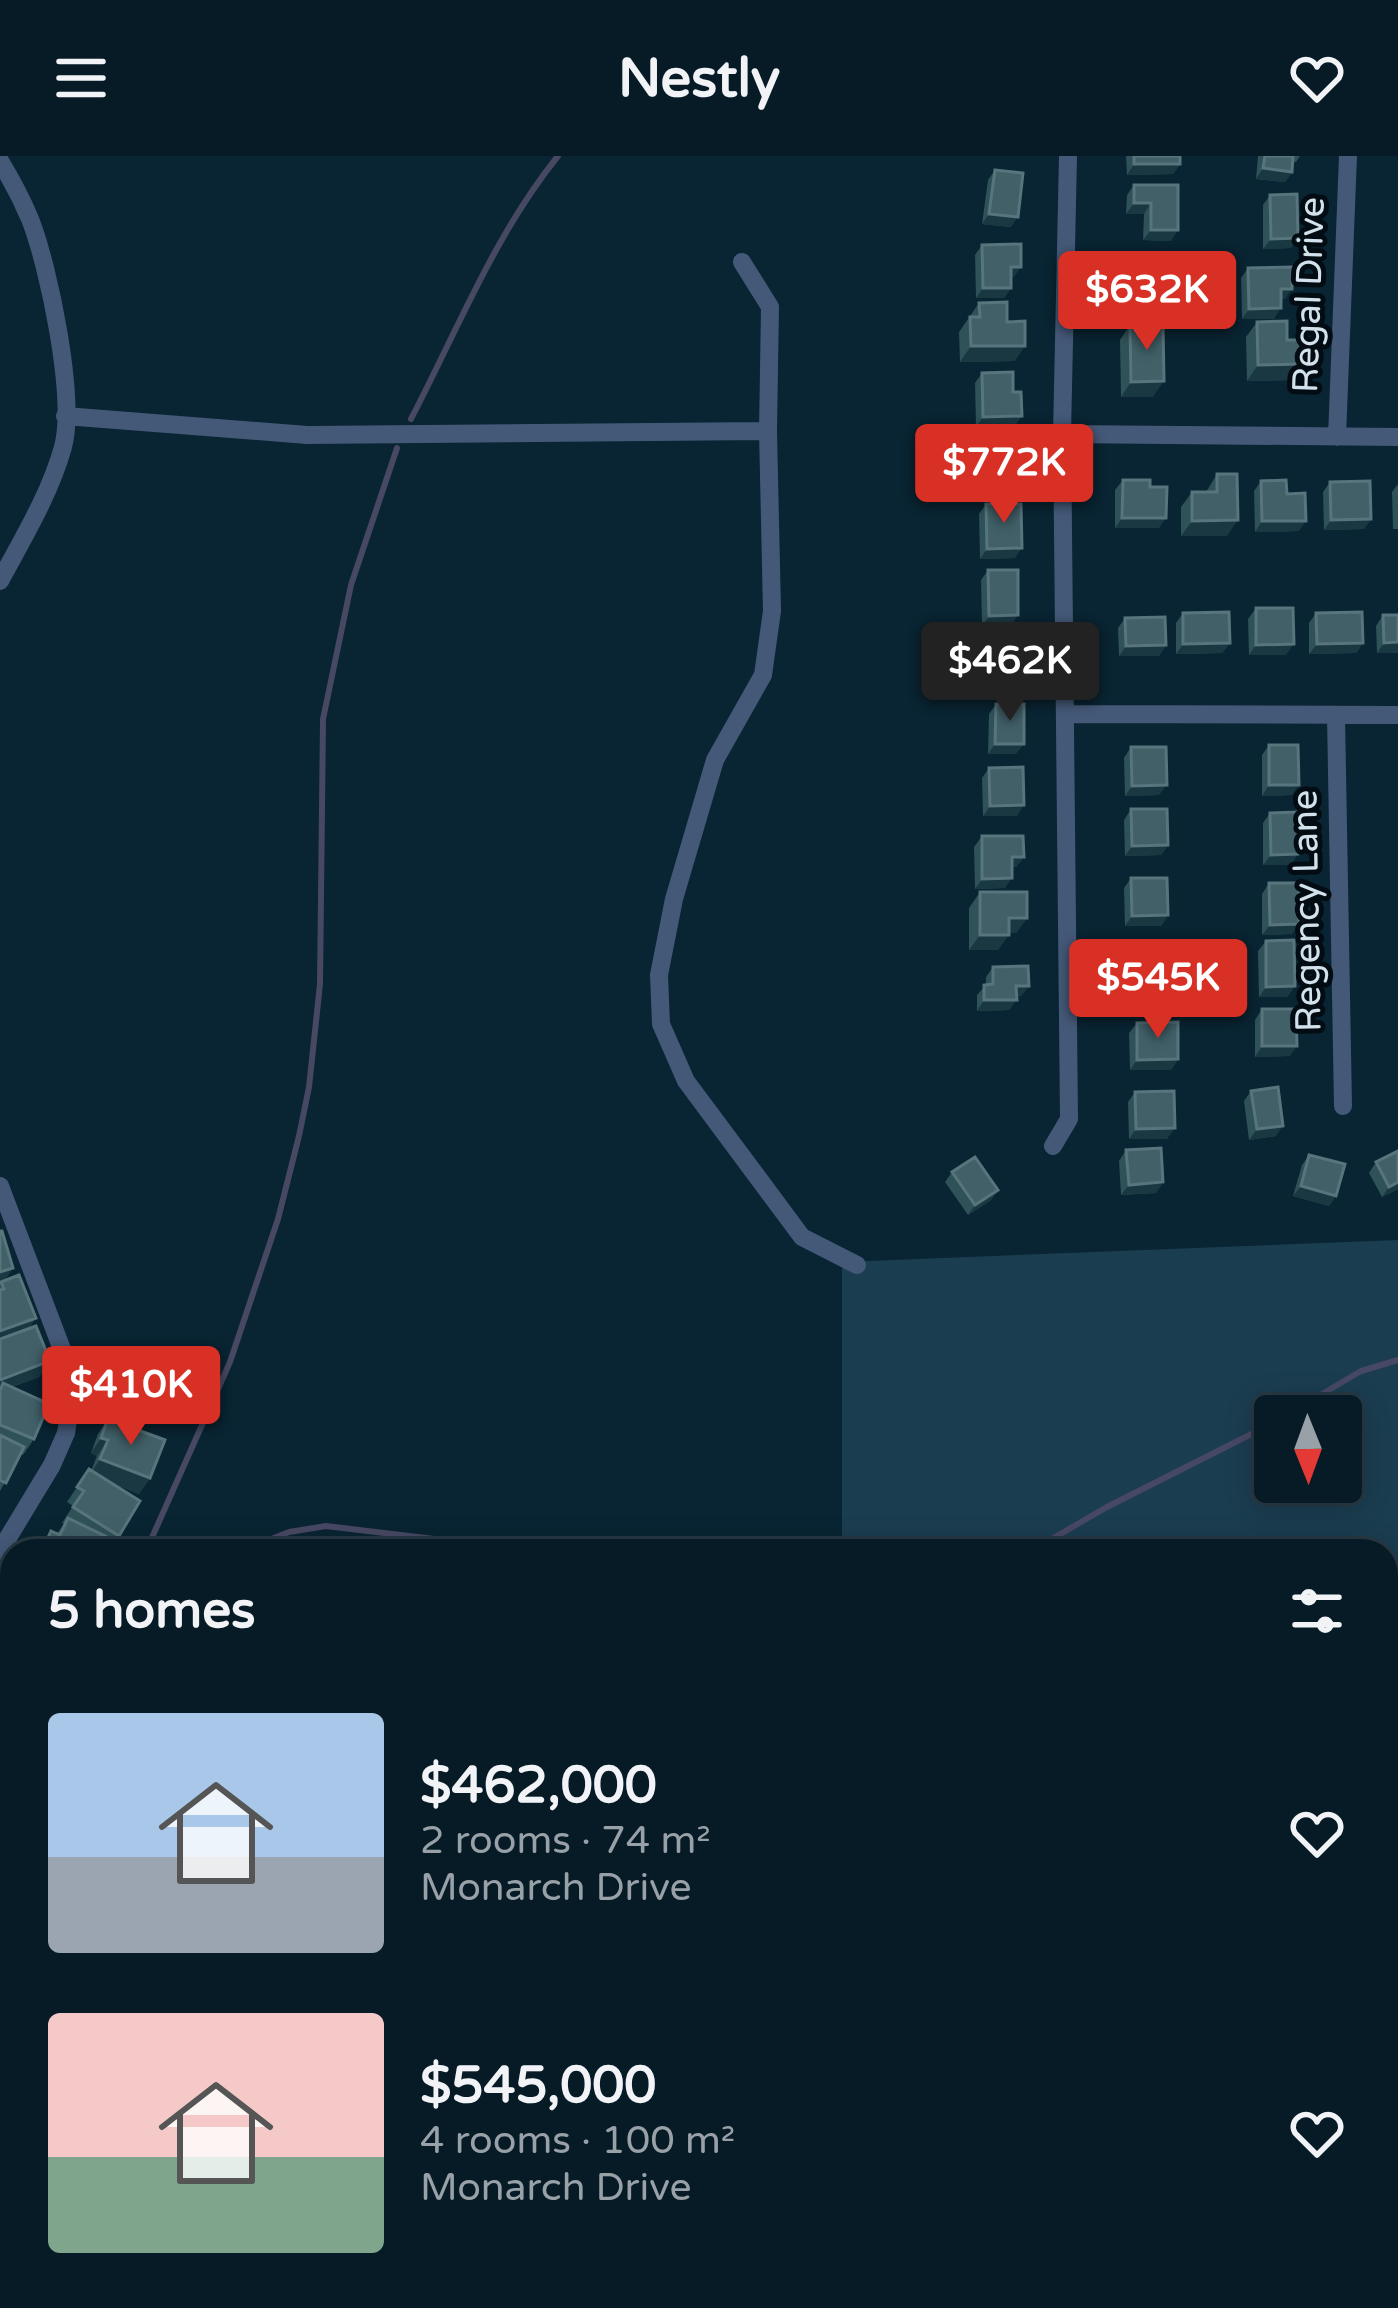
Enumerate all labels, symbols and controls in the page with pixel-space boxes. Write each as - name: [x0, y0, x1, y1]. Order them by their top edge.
- icon: menu: [48, 45, 114, 111]
- icon: heart: [1284, 45, 1350, 111]
- text: Nestly: [618, 46, 780, 111]
- street label: Regal Drive: [1284, 196, 1334, 394]
- pin: $632K: [1063, 251, 1231, 353]
- text: $632K: [1085, 266, 1209, 313]
- pin: $772K: [920, 424, 1088, 526]
- text: $772K: [942, 439, 1066, 486]
- pin: $462K: [926, 622, 1094, 724]
- text: $462K: [948, 637, 1072, 684]
- street label: Regency Lane: [1283, 790, 1331, 1032]
- pin: $545K: [1074, 939, 1242, 1041]
- text: $545K: [1096, 954, 1220, 1001]
- pin: $410K: [47, 1346, 215, 1448]
- text: $410K: [69, 1361, 193, 1408]
- north arrow: [1254, 1395, 1362, 1503]
- map controls: [1254, 1395, 1362, 1503]
- icon: filters: [1284, 1578, 1350, 1644]
- text: 5 homes: [48, 1580, 256, 1642]
- text: $462,000: [420, 1755, 657, 1817]
- icon: home: [144, 1761, 288, 1905]
- icon: heart: [1284, 1800, 1350, 1866]
- text: 2 rooms · 74 m²: [420, 1817, 711, 1864]
- text: Monarch Drive: [420, 1864, 692, 1911]
- text: $545,000: [420, 2055, 656, 2117]
- icon: home: [144, 2061, 288, 2205]
- icon: heart: [1284, 2100, 1350, 2166]
- text: 4 rooms · 100 m²: [420, 2117, 735, 2164]
- text: Monarch Drive: [420, 2164, 692, 2211]

